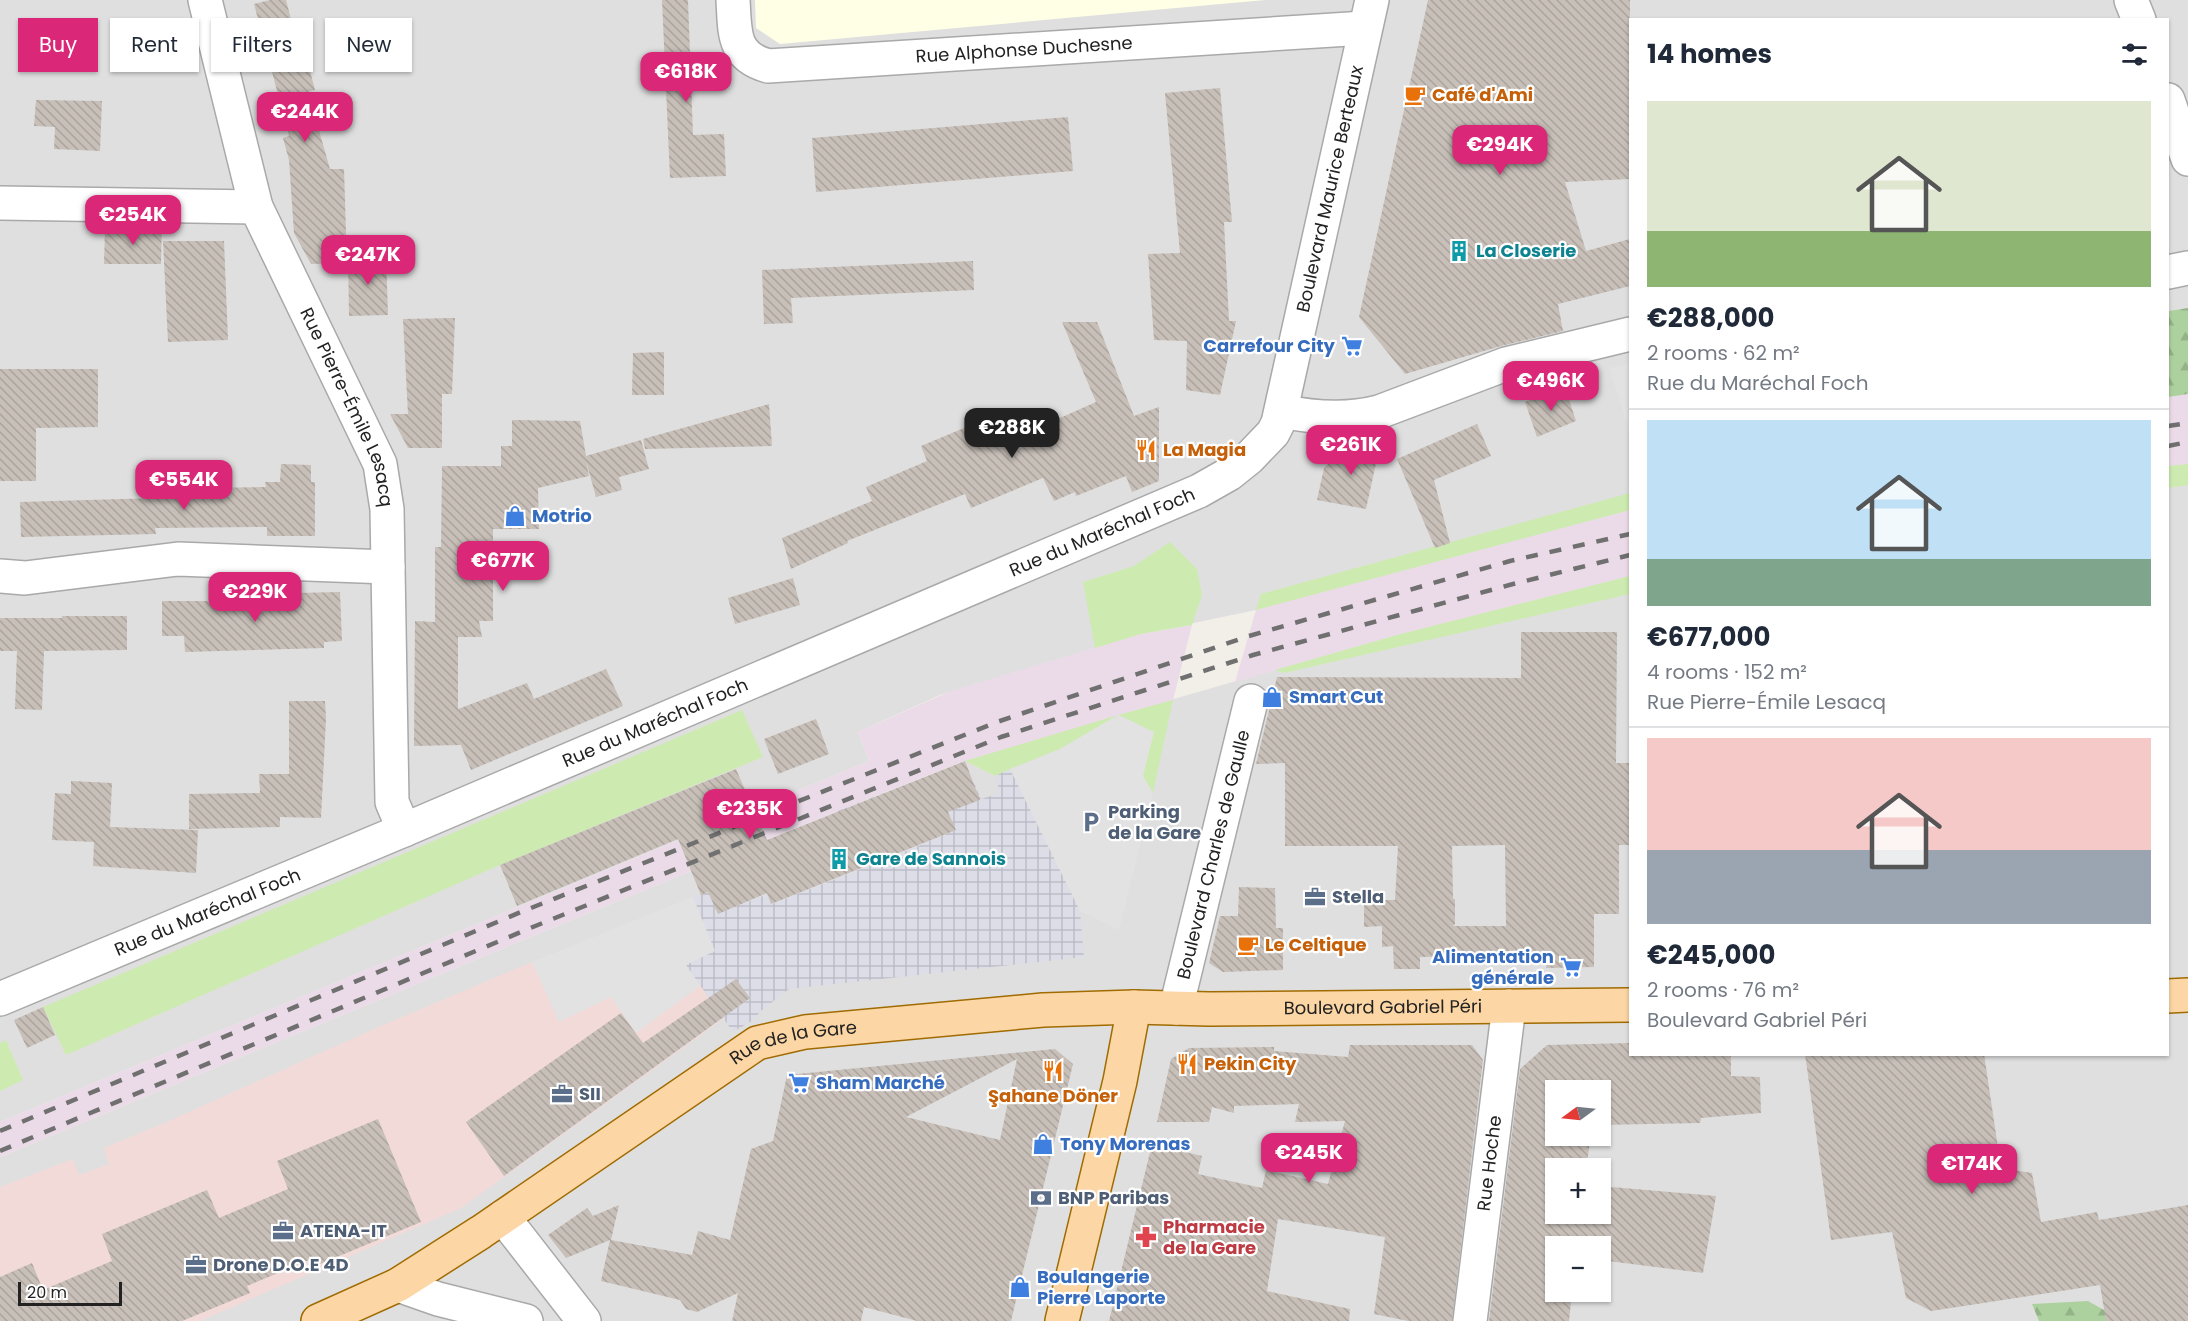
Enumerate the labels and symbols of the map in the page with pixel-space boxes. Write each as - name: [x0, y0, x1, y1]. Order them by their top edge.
- street label: Rue Alphonse Duchesne: [915, 30, 1133, 69]
- pin: €618K: [644, 52, 728, 103]
- street label: Boulevard Maurice Berteaux: [1290, 63, 1369, 314]
- place label: Café d'Ami: [1432, 82, 1533, 107]
- cafe icon: Café d'Ami: [1403, 83, 1427, 107]
- pin: €244K: [263, 92, 347, 143]
- pin: €294K: [1458, 125, 1542, 176]
- pin: €254K: [91, 195, 175, 246]
- pin: €247K: [326, 235, 410, 286]
- place label: La Closerie: [1476, 238, 1576, 263]
- building icon: La Closerie: [1447, 239, 1471, 263]
- street label: Rue Pierre-Émile Lesacq: [294, 303, 399, 508]
- place label: Carrefour City: [1203, 333, 1336, 358]
- supermarket icon: Carrefour City: [1340, 334, 1364, 358]
- pin: €496K: [1509, 361, 1593, 412]
- pin: €288K: [970, 408, 1054, 459]
- pin: €261K: [1309, 425, 1393, 476]
- place label: La Magia: [1163, 437, 1246, 462]
- restaurant icon: La Magia: [1134, 438, 1158, 462]
- pin: €554K: [142, 460, 226, 511]
- street label: Rue du Maréchal Foch: [1005, 481, 1199, 582]
- place label: Motrio: [532, 503, 592, 528]
- shop icon: Motrio: [503, 504, 527, 528]
- pin: €677K: [461, 541, 545, 592]
- pin: €229K: [213, 572, 297, 623]
- street label: Rue du Maréchal Foch: [558, 672, 752, 773]
- place label: Smart Cut: [1289, 684, 1383, 709]
- shop icon: Smart Cut: [1260, 685, 1284, 709]
- street label: Boulevard Charles de Gaulle: [1171, 727, 1256, 982]
- pin: €235K: [708, 789, 792, 840]
- place label: Parking de la Gare: [1108, 799, 1201, 845]
- parking icon: Parking de la Gare: [1079, 810, 1103, 834]
- place label: Gare de Sannois: [856, 846, 1006, 871]
- building icon: Gare de Sannois: [827, 847, 851, 871]
- street label: Rue du Maréchal Foch: [111, 862, 304, 962]
- place label: Stella: [1332, 884, 1384, 909]
- office icon: Stella: [1303, 885, 1327, 909]
- place label: Le Celtique: [1265, 932, 1367, 957]
- cafe icon: Le Celtique: [1236, 933, 1260, 957]
- place label: Alimentation générale: [1432, 944, 1554, 990]
- supermarket icon: Alimentation générale: [1559, 955, 1583, 979]
- street label: Boulevard Gabriel Péri: [1284, 993, 1482, 1020]
- street label: Rue de la Gare: [724, 1014, 858, 1070]
- place label: Pekin City: [1204, 1051, 1297, 1076]
- restaurant icon: Pekin City: [1175, 1052, 1199, 1076]
- restaurant icon: Şahane Döner: [1041, 1059, 1065, 1083]
- place label: Sham Marché: [816, 1070, 945, 1095]
- supermarket icon: Sham Marché: [787, 1071, 811, 1095]
- north arrow: [1545, 1080, 1611, 1146]
- place label: SII: [579, 1081, 601, 1106]
- office icon: SII: [550, 1082, 574, 1106]
- place label: Şahane Döner: [988, 1083, 1118, 1108]
- street label: Rue Hoche: [1471, 1114, 1507, 1212]
- place label: Tony Morenas: [1060, 1131, 1191, 1156]
- shop icon: Tony Morenas: [1031, 1132, 1055, 1156]
- pin: €245K: [1267, 1133, 1351, 1184]
- pin: €174K: [1930, 1144, 2014, 1195]
- place label: BNP Paribas: [1058, 1185, 1169, 1210]
- bank icon: BNP Paribas: [1029, 1186, 1053, 1210]
- place label: Pharmacie de la Gare: [1163, 1214, 1265, 1260]
- place label: ATENA-IT: [300, 1218, 387, 1243]
- office icon: ATENA-IT: [271, 1219, 295, 1243]
- pharmacy icon: Pharmacie de la Gare: [1134, 1225, 1158, 1249]
- place label: Drone D.O.E 4D: [213, 1252, 349, 1277]
- office icon: Drone D.O.E 4D: [184, 1253, 208, 1277]
- place label: Boulangerie Pierre Laporte: [1037, 1264, 1166, 1310]
- shop icon: Boulangerie Pierre Laporte: [1008, 1275, 1032, 1299]
- scale bar: [18, 1279, 122, 1306]

